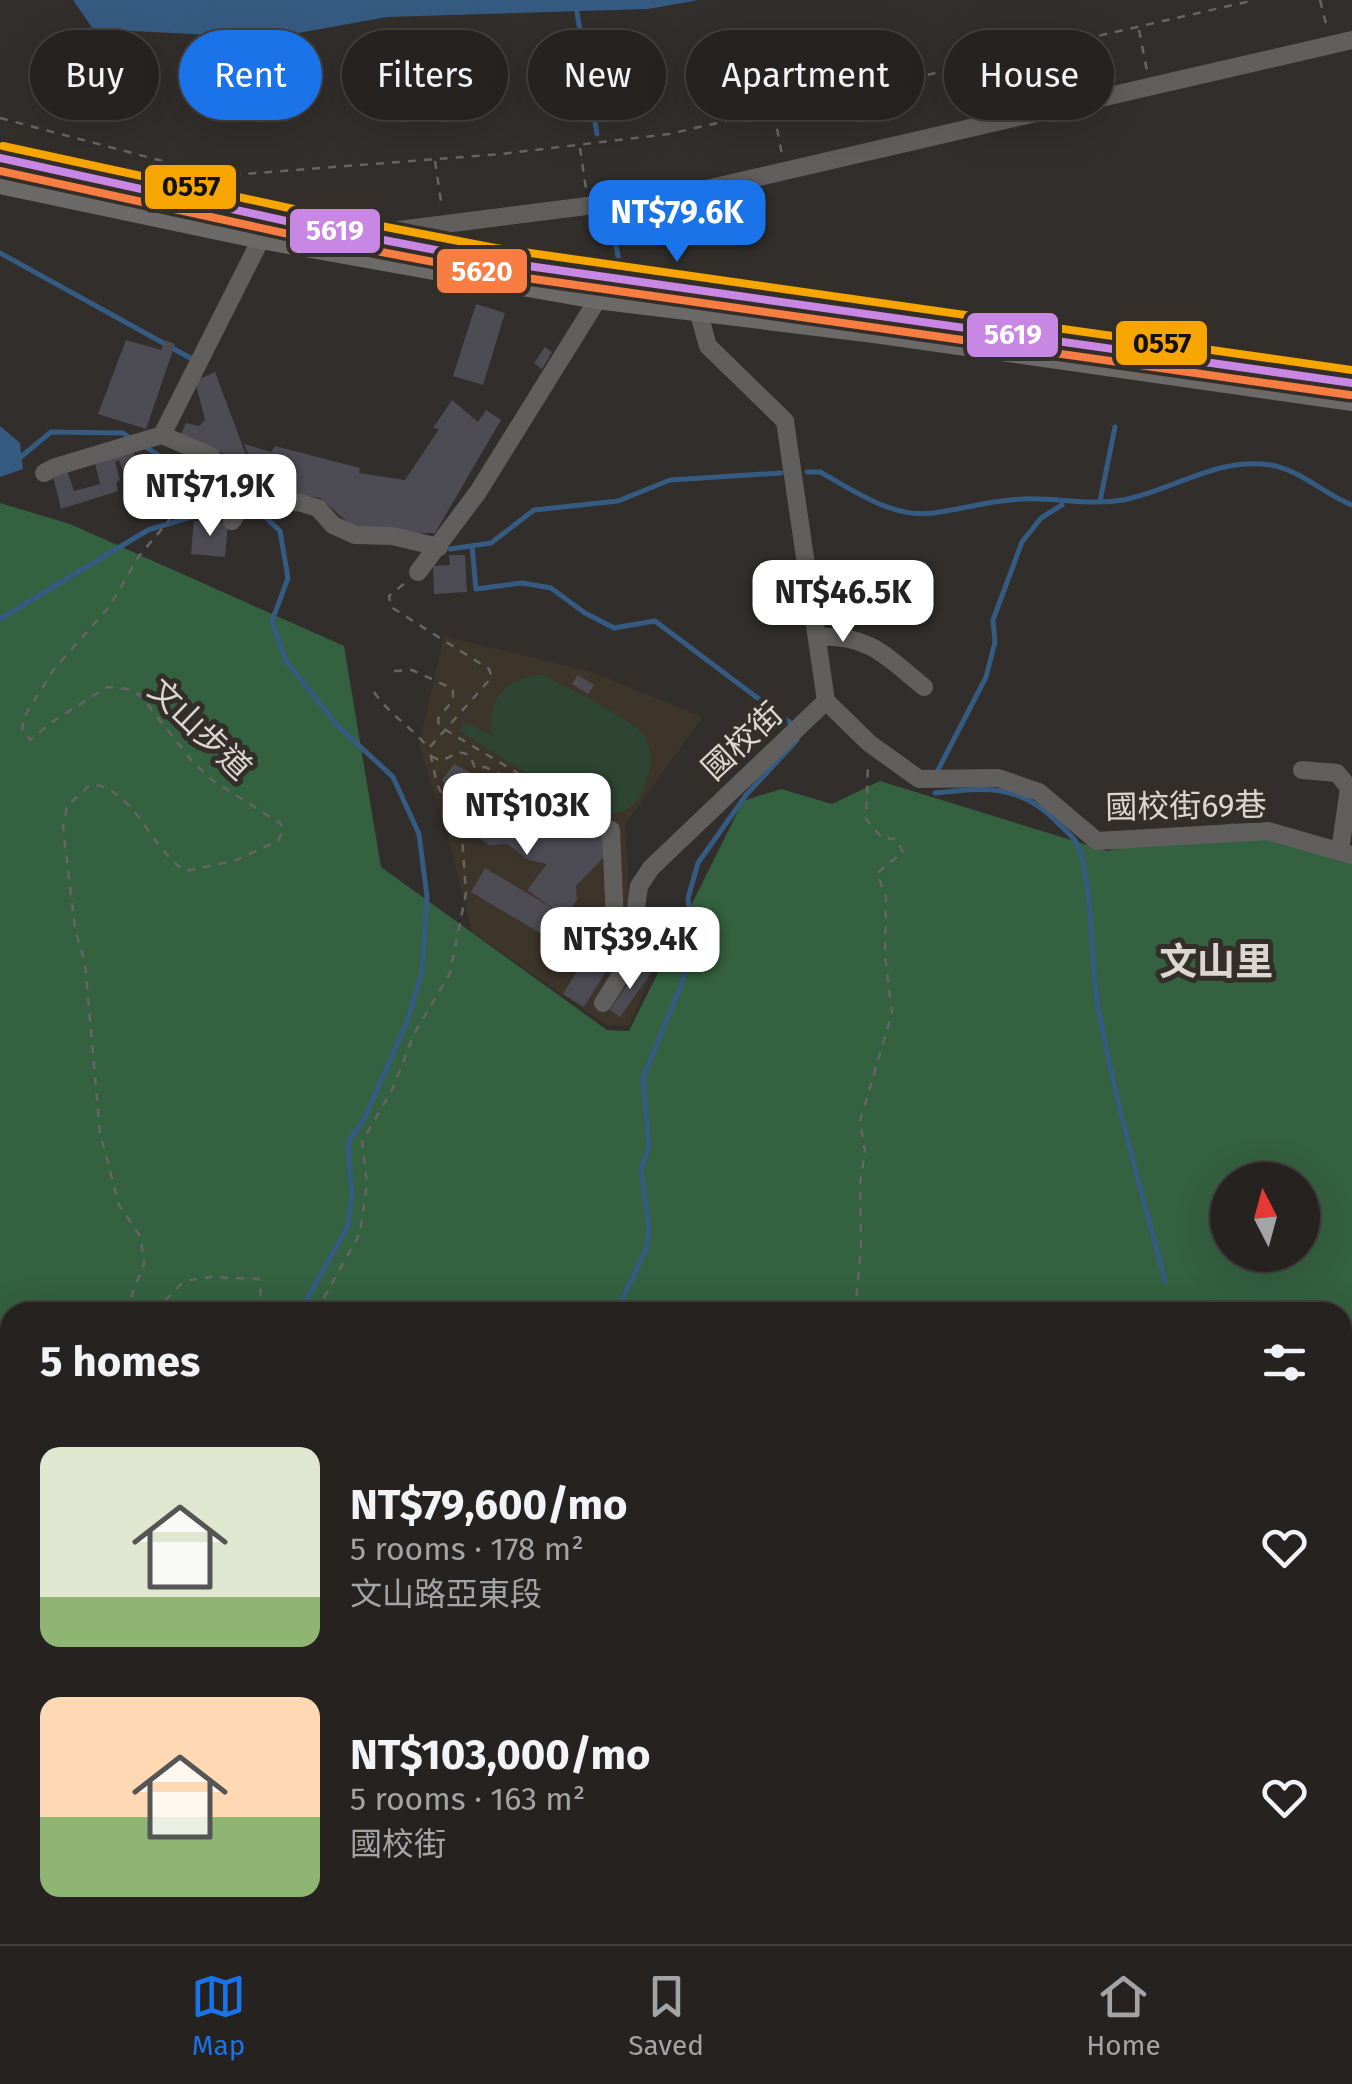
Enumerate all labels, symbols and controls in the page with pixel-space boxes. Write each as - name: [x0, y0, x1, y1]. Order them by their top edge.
- chip: Buy: [30, 30, 159, 120]
- chip: Rent: [179, 30, 322, 120]
- chip: Filters: [342, 30, 508, 120]
- chip: New: [528, 30, 666, 120]
- chip: Apartment: [686, 30, 924, 120]
- chip: House: [944, 30, 1114, 120]
- line badge: 0557: [143, 163, 238, 211]
- text: 0557: [162, 170, 220, 203]
- pin: NT$79.6K: [574, 180, 780, 265]
- text: NT$79.6K: [611, 193, 743, 231]
- line badge: 5619: [288, 207, 382, 255]
- text: 5619: [306, 214, 364, 247]
- line badge: 5620: [435, 247, 529, 295]
- text: 5620: [451, 255, 513, 288]
- line badge: 5619: [965, 311, 1060, 359]
- text: 5619: [984, 318, 1042, 351]
- line badge: 0557: [1114, 319, 1209, 367]
- text: 0557: [1133, 327, 1191, 360]
- pin: NT$71.9K: [107, 454, 313, 539]
- text: NT$71.9K: [145, 467, 275, 505]
- pin: NT$46.5K: [740, 560, 946, 645]
- text: NT$46.5K: [775, 573, 911, 611]
- street label: 文山步道: [141, 671, 259, 787]
- street label: 國校街: [694, 694, 790, 788]
- pin: NT$103K: [435, 773, 619, 858]
- text: NT$103K: [465, 786, 589, 824]
- street label: 國校街69巷: [1105, 786, 1267, 826]
- pin: NT$39.4K: [527, 907, 733, 992]
- text: NT$39.4K: [563, 920, 697, 958]
- district label: 文山里: [1159, 939, 1273, 985]
- north arrow: [1210, 1162, 1320, 1272]
- map controls: [1210, 1162, 1320, 1272]
- icon: filters: [1257, 1335, 1312, 1390]
- text: 5 homes: [40, 1337, 200, 1387]
- text: NT$79,600/mo: [350, 1480, 628, 1530]
- icon: home: [120, 1487, 240, 1607]
- icon: heart: [1257, 1520, 1312, 1575]
- text: 5 rooms · 178 m²: [350, 1530, 584, 1568]
- text: 文山路亞東段: [350, 1575, 542, 1613]
- text: NT$103,000/mo: [350, 1730, 651, 1780]
- icon: home: [120, 1737, 240, 1857]
- icon: heart: [1257, 1770, 1312, 1825]
- text: 5 rooms · 163 m²: [350, 1780, 585, 1818]
- text: 國校街: [350, 1825, 446, 1863]
- tab: Map: [191, 1969, 246, 2062]
- tab: Saved: [628, 1969, 704, 2062]
- tab: Home: [1086, 1969, 1161, 2062]

